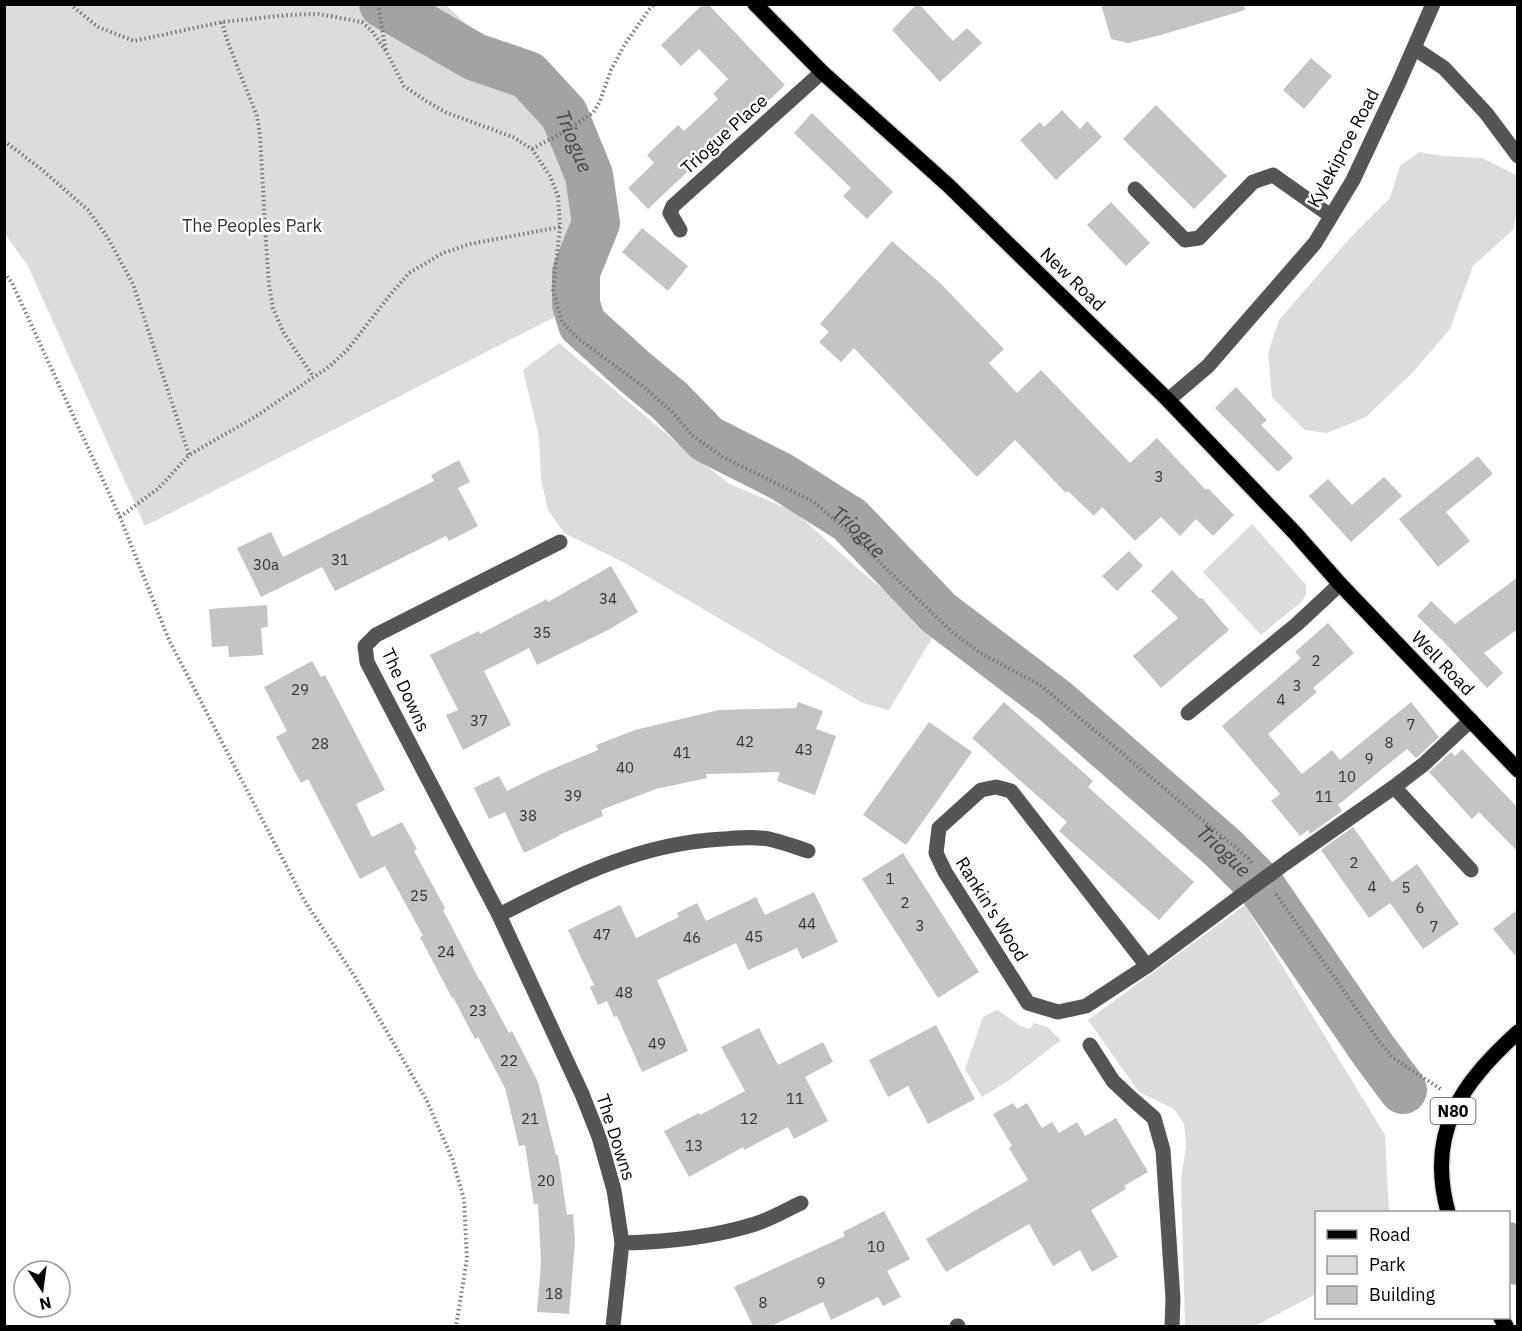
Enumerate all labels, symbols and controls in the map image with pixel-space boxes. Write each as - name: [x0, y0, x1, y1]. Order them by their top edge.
- street label: Kylekiproe Road: [1302, 85, 1384, 211]
- street label: Triogue Place: [676, 89, 772, 179]
- water label: Triogue: [550, 105, 600, 176]
- park label: The Peoples Park: [182, 214, 322, 237]
- street label: New Road: [1036, 242, 1110, 316]
- house number: 3: [1154, 467, 1164, 486]
- water label: Triogue: [827, 499, 892, 563]
- house number: 31: [331, 550, 349, 569]
- house number: 30a: [253, 555, 279, 574]
- house number: 34: [599, 589, 617, 608]
- house number: 35: [533, 623, 551, 642]
- street label: Well Road: [1407, 626, 1479, 700]
- street label: The Downs: [377, 645, 435, 735]
- house number: 2: [1311, 651, 1321, 670]
- house number: 3: [1292, 676, 1302, 695]
- house number: 29: [291, 680, 309, 699]
- house number: 4: [1276, 690, 1286, 709]
- house number: 37: [470, 711, 488, 730]
- house number: 7: [1406, 715, 1416, 734]
- house number: 42: [736, 732, 754, 751]
- house number: 8: [1384, 733, 1394, 752]
- house number: 28: [311, 734, 329, 753]
- house number: 43: [795, 740, 813, 759]
- house number: 41: [673, 743, 691, 762]
- house number: 9: [1364, 749, 1374, 768]
- house number: 40: [616, 758, 634, 777]
- house number: 10: [1338, 767, 1356, 786]
- house number: 39: [564, 786, 582, 805]
- house number: 11: [1315, 787, 1333, 806]
- house number: 38: [519, 806, 537, 825]
- water label: Triogue: [1191, 818, 1257, 882]
- street label: Rankin's Wood: [951, 853, 1033, 965]
- house number: 2: [1349, 853, 1359, 872]
- house number: 1: [885, 869, 895, 888]
- house number: 4: [1367, 877, 1377, 896]
- house number: 5: [1401, 878, 1411, 897]
- house number: 25: [410, 886, 428, 905]
- house number: 2: [900, 893, 910, 912]
- house number: 6: [1415, 898, 1425, 917]
- house number: 44: [798, 914, 816, 933]
- house number: 3: [915, 916, 925, 935]
- house number: 7: [1429, 917, 1439, 936]
- house number: 47: [593, 925, 611, 944]
- house number: 45: [745, 927, 763, 946]
- house number: 46: [683, 928, 701, 947]
- house number: 24: [437, 942, 455, 961]
- house number: 48: [615, 983, 633, 1002]
- house number: 23: [469, 1001, 487, 1020]
- house number: 49: [648, 1034, 666, 1053]
- house number: 22: [500, 1051, 518, 1070]
- house number: 11: [786, 1089, 804, 1108]
- street label: The Downs: [591, 1091, 641, 1183]
- road number: N80: [1430, 1098, 1476, 1124]
- house number: 21: [521, 1109, 539, 1128]
- house number: 12: [740, 1109, 758, 1128]
- house number: 13: [685, 1136, 703, 1155]
- house number: 20: [537, 1171, 555, 1190]
- legend: [1315, 1211, 1510, 1319]
- text: Road: [1369, 1223, 1410, 1246]
- house number: 10: [867, 1237, 885, 1256]
- text: Park: [1369, 1253, 1406, 1276]
- north arrow: [12, 1259, 72, 1319]
- house number: 9: [816, 1273, 826, 1292]
- text: Building: [1369, 1283, 1436, 1306]
- house number: 18: [545, 1284, 563, 1303]
- text: N: [37, 1293, 53, 1315]
- house number: 8: [758, 1293, 768, 1312]

